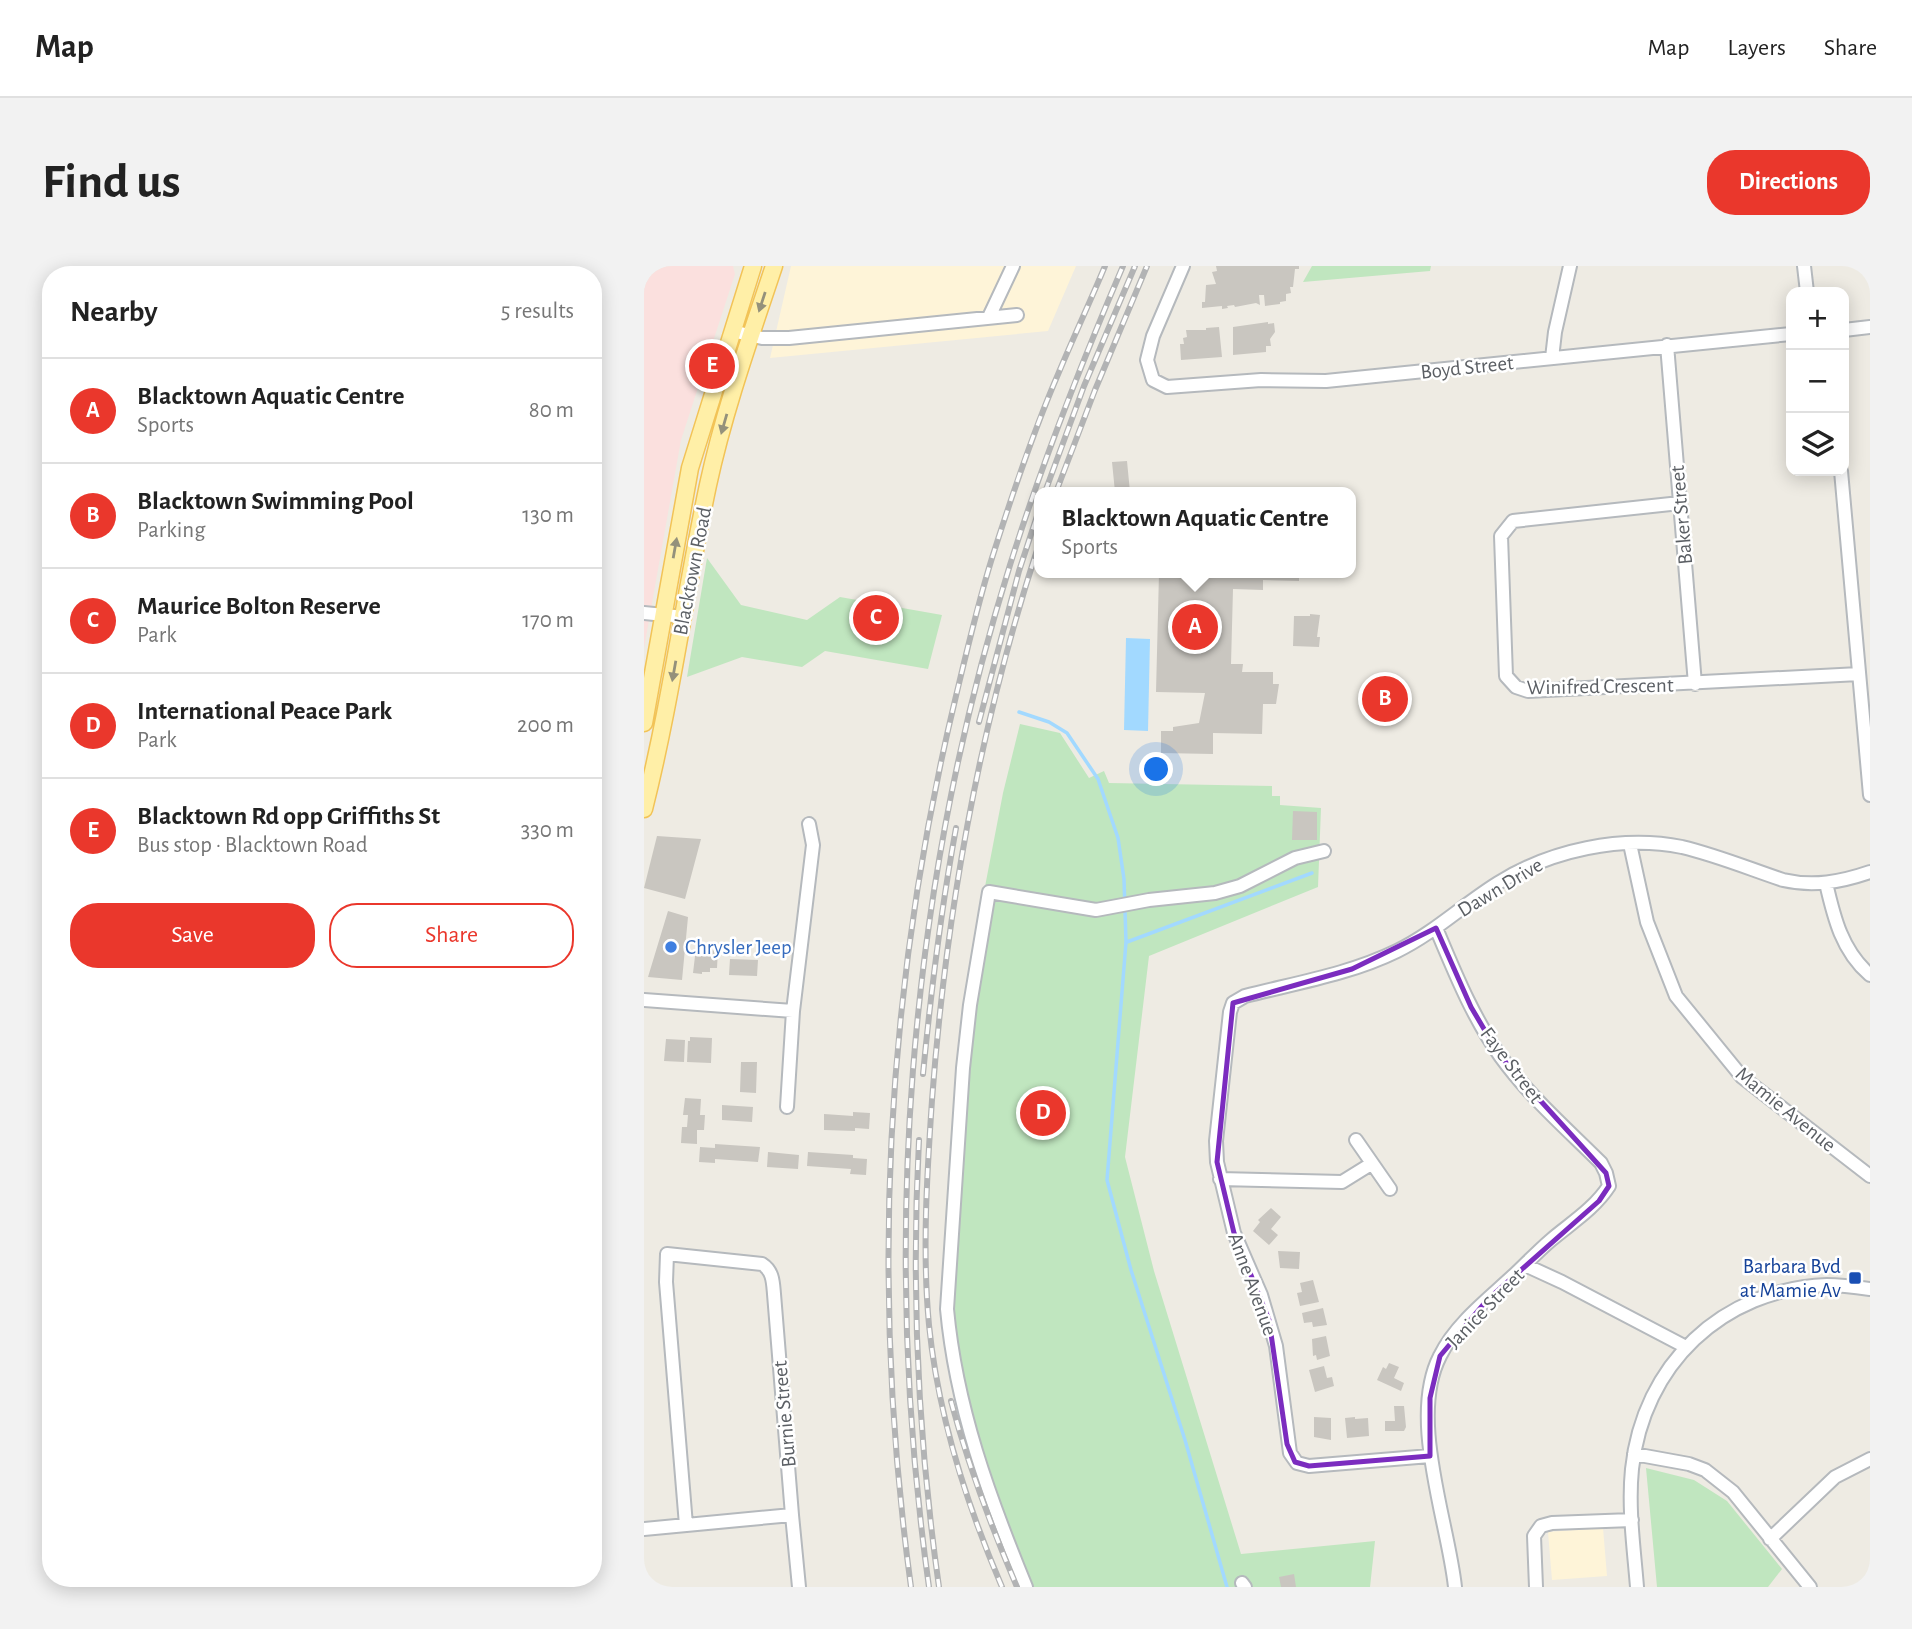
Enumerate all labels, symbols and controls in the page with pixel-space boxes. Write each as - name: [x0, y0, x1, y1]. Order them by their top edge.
- text: Map: [35, 31, 94, 64]
- text: Map: [1647, 36, 1689, 60]
- text: Layers: [1727, 36, 1786, 60]
- text: Share: [1824, 36, 1877, 60]
- button: Directions: [1707, 150, 1870, 215]
- text: Find us: [42, 158, 181, 207]
- map controls: [1786, 287, 1849, 476]
- button: +: [1786, 287, 1849, 350]
- one-way arrow: [757, 292, 767, 313]
- text: Nearby: [70, 297, 158, 327]
- text: 5 results: [501, 300, 574, 323]
- pin: E: [689, 340, 735, 392]
- button: −: [1786, 350, 1849, 413]
- street label: Boyd Street: [1419, 352, 1515, 383]
- text: Blacktown Aquatic Centre: [137, 383, 405, 409]
- text: A: [86, 399, 100, 422]
- text: 80 m: [529, 399, 574, 422]
- button: layers: [1786, 413, 1849, 476]
- text: Sports: [137, 414, 194, 437]
- one-way arrow: [718, 414, 728, 435]
- street label: Baker Street: [1667, 464, 1696, 565]
- popup: [1034, 487, 1356, 578]
- text: Blacktown Swimming Pool: [137, 488, 414, 514]
- text: B: [86, 504, 100, 527]
- text: 130 m: [522, 504, 574, 527]
- street label: Blacktown Road: [670, 505, 715, 637]
- text: Blacktown Aquatic Centre: [1061, 505, 1329, 531]
- text: Parking: [137, 519, 205, 542]
- text: Sports: [1061, 536, 1118, 559]
- one-way arrow: [669, 537, 680, 559]
- pin: C: [853, 592, 899, 644]
- text: Maurice Bolton Reserve: [137, 593, 381, 619]
- pin: A: [1172, 601, 1218, 653]
- text: C: [87, 609, 99, 632]
- text: 170 m: [522, 609, 574, 632]
- text: Park: [137, 624, 177, 647]
- one-way arrow: [668, 660, 679, 682]
- pin: B: [1362, 673, 1408, 725]
- street label: Winifred Crescent: [1526, 675, 1674, 698]
- text: International Peace Park: [137, 698, 392, 724]
- text: D: [85, 714, 101, 737]
- text: 200 m: [517, 714, 574, 737]
- text: Park: [137, 729, 177, 752]
- your location: [1139, 752, 1173, 786]
- text: Blacktown Rd opp Griffiths St: [137, 803, 440, 829]
- text: E: [87, 819, 99, 842]
- text: 330 m: [521, 819, 574, 842]
- text: Bus stop · Blacktown Road: [137, 834, 368, 857]
- street label: Dawn Drive: [1454, 854, 1546, 921]
- button: Save: [70, 903, 315, 968]
- button: Share: [329, 903, 574, 968]
- place label: Chrysler Jeep: [685, 937, 792, 958]
- marker: Chrysler Jeep: [663, 939, 679, 955]
- street label: Faye Street: [1476, 1023, 1547, 1107]
- street label: Mamie Avenue: [1732, 1063, 1840, 1156]
- pin: D: [1020, 1087, 1066, 1139]
- street label: Anne Avenue: [1224, 1230, 1281, 1338]
- place label: Barbara Bvd at Mamie Av: [1740, 1256, 1841, 1301]
- street label: Janice Street: [1442, 1264, 1529, 1352]
- marker: Barbara Bvd at Mamie Av: [1847, 1270, 1863, 1286]
- street label: Burnie Street: [769, 1359, 800, 1468]

